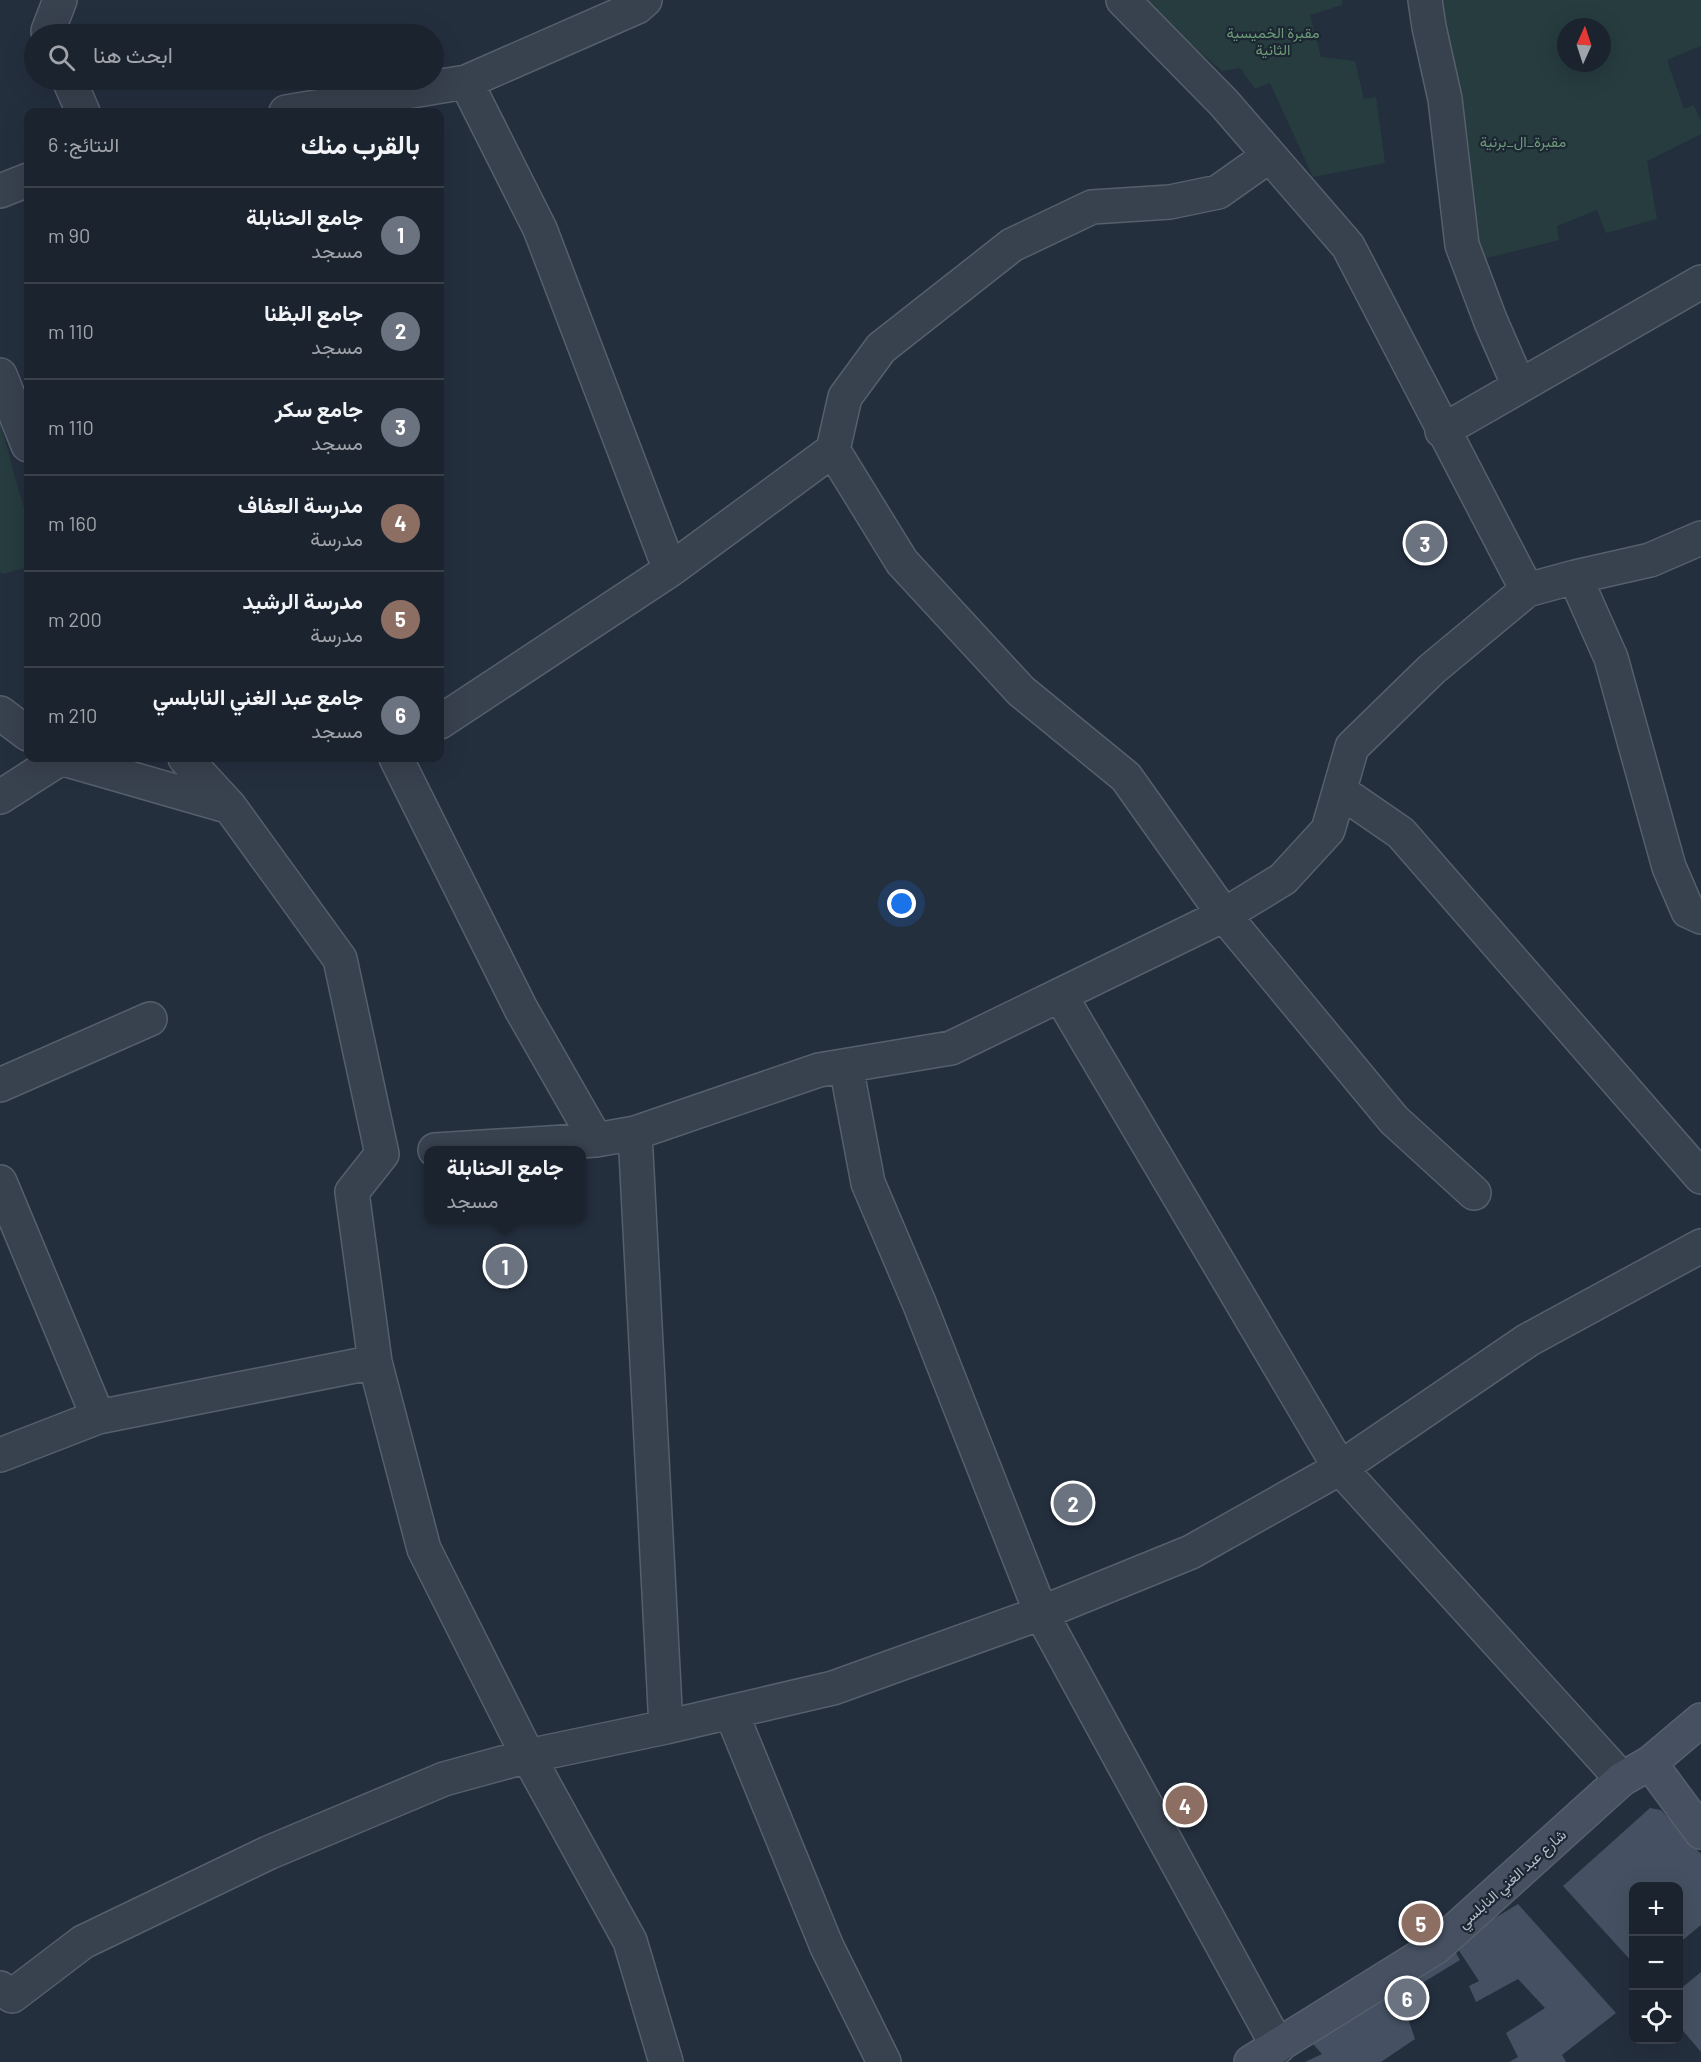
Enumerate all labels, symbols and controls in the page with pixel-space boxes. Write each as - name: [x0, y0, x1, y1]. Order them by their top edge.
- north arrow: [1557, 18, 1611, 72]
- park label: مقبرة الخميسية الثانية: [1226, 23, 1320, 59]
- search box: [24, 24, 444, 90]
- icon: search: [45, 41, 78, 74]
- text: ابحث هنا: [93, 41, 173, 67]
- text: بالقرب منك: [301, 128, 420, 159]
- text: النتائج: 6: [48, 132, 119, 156]
- park label: مقبرة_ال_برنية: [1480, 132, 1566, 151]
- text: جامع الحنابلة: [246, 203, 363, 229]
- text: 90 m: [48, 223, 90, 247]
- text: 1: [397, 223, 404, 247]
- text: مسجد: [311, 238, 363, 262]
- text: جامع البظنا: [264, 299, 363, 325]
- text: 110 m: [48, 319, 94, 343]
- text: 2: [395, 319, 406, 343]
- text: مسجد: [311, 334, 363, 358]
- text: جامع سكر: [275, 395, 363, 421]
- text: 110 m: [48, 415, 94, 439]
- text: 3: [395, 415, 406, 439]
- text: مسجد: [311, 430, 363, 454]
- text: مدرسة العفاف: [238, 491, 363, 517]
- text: 160 m: [48, 511, 97, 535]
- text: 4: [394, 511, 407, 535]
- pin: 3: [1406, 520, 1444, 566]
- text: مدرسة: [310, 526, 363, 550]
- text: مدرسة الرشيد: [242, 587, 363, 613]
- text: 200 m: [48, 607, 102, 631]
- text: 5: [395, 607, 406, 631]
- text: مدرسة: [310, 622, 363, 646]
- text: جامع عبد الغني النابلسي: [153, 683, 363, 709]
- text: 210 m: [48, 703, 97, 727]
- text: 6: [395, 703, 406, 727]
- text: مسجد: [311, 718, 363, 742]
- your location: [887, 889, 916, 918]
- popup: [424, 1146, 586, 1224]
- text: جامع الحنابلة: [447, 1153, 563, 1179]
- text: مسجد: [447, 1188, 498, 1212]
- pin: 1: [486, 1244, 524, 1288]
- pin: 2: [1054, 1480, 1092, 1526]
- pin: 4: [1166, 1782, 1204, 1828]
- street label: شارع عبد الغني النابلسي: [1453, 1825, 1573, 1935]
- map controls: [1629, 1882, 1683, 2044]
- button: +: [1629, 1882, 1683, 1936]
- pin: 5: [1402, 1900, 1440, 1946]
- button: −: [1629, 1936, 1683, 1990]
- pin: 6: [1388, 1976, 1426, 2020]
- button: locate: [1629, 1990, 1683, 2044]

